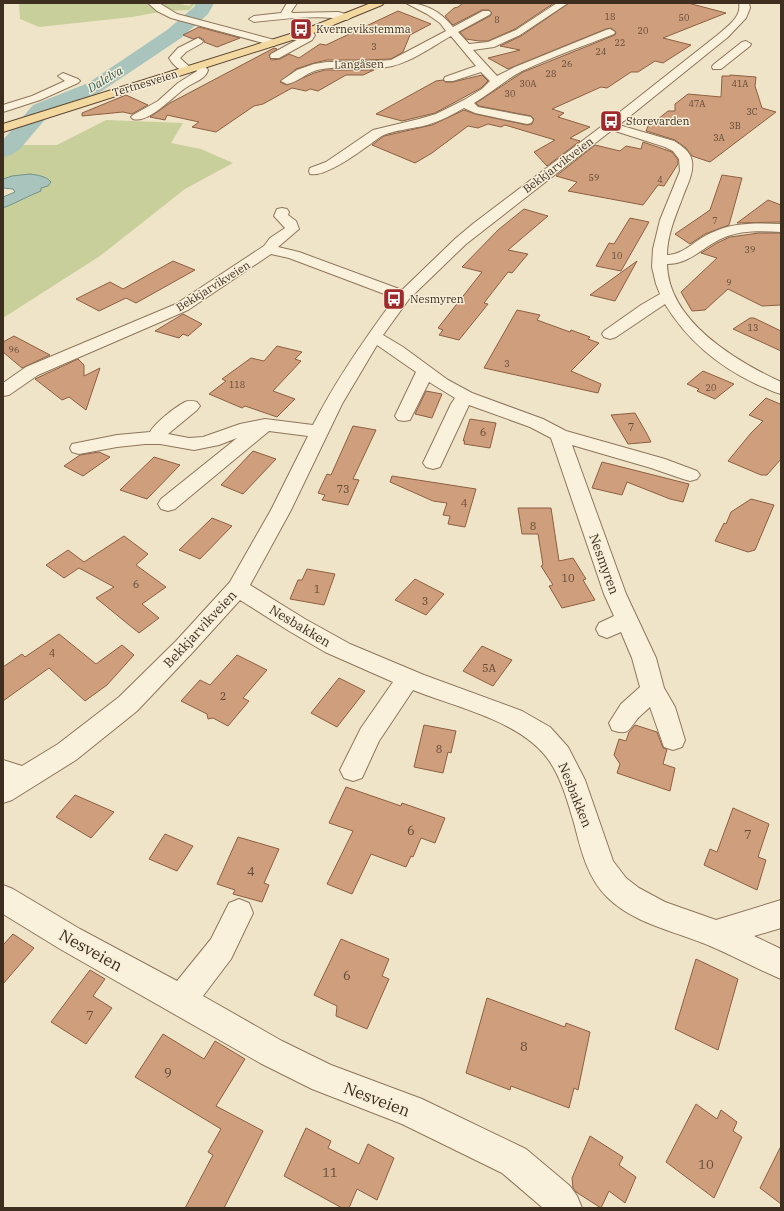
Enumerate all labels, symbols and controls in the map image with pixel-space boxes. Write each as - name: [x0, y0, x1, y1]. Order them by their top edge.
- house number: 18: [605, 11, 615, 22]
- house number: 50: [679, 12, 689, 23]
- house number: 8: [494, 14, 500, 25]
- bus stop icon: Kvernevikstemma: [288, 16, 314, 42]
- place label: Kvernevikstemma: [316, 22, 411, 36]
- house number: 20: [638, 25, 648, 36]
- house number: 22: [615, 37, 625, 48]
- house number: 3: [371, 41, 377, 52]
- house number: 24: [596, 46, 606, 57]
- street label: Langåsen: [334, 57, 384, 71]
- house number: 26: [562, 58, 572, 69]
- water label: Dalelva: [84, 62, 126, 96]
- street label: Tertnesveien: [111, 66, 179, 100]
- house number: 28: [546, 68, 556, 79]
- house number: 30A: [520, 78, 537, 89]
- house number: 41A: [732, 78, 749, 89]
- house number: 30: [505, 88, 515, 99]
- house number: 47A: [689, 98, 706, 109]
- house number: 3C: [746, 106, 758, 117]
- bus stop icon: Storevarden: [598, 108, 624, 134]
- place label: Storevarden: [626, 114, 690, 128]
- house number: 3B: [729, 120, 741, 131]
- house number: 3A: [713, 132, 726, 143]
- street label: Bekkjarvikveien: [520, 134, 596, 196]
- house number: 59: [589, 172, 599, 183]
- house number: 4: [657, 174, 663, 185]
- house number: 7: [712, 215, 718, 226]
- house number: 39: [745, 244, 755, 255]
- house number: 10: [612, 250, 622, 261]
- street label: Bekkjarvikveien: [173, 258, 253, 314]
- house number: 9: [726, 277, 732, 288]
- bus stop icon: Nesmyren: [381, 286, 407, 312]
- place label: Nesmyren: [410, 292, 464, 306]
- house number: 13: [748, 322, 758, 333]
- house number: 96: [9, 344, 19, 355]
- house number: 3: [504, 358, 510, 369]
- house number: 118: [229, 379, 245, 390]
- house number: 20: [706, 382, 716, 393]
- house number: 7: [628, 420, 634, 434]
- house number: 6: [480, 425, 486, 439]
- house number: 73: [336, 482, 350, 496]
- house number: 4: [461, 496, 468, 510]
- house number: 8: [530, 519, 536, 533]
- street label: Nesmyren: [585, 531, 623, 597]
- house number: 10: [561, 571, 575, 585]
- house number: 6: [133, 577, 139, 591]
- house number: 1: [314, 582, 320, 596]
- street label: Bekkjarvikveien: [160, 587, 240, 671]
- house number: 3: [422, 594, 428, 608]
- street label: Nesbakken: [266, 601, 334, 651]
- house number: 4: [49, 646, 56, 660]
- house number: 5A: [482, 661, 497, 675]
- house number: 2: [220, 689, 226, 703]
- house number: 8: [436, 742, 442, 756]
- street label: Nesbakken: [554, 760, 596, 830]
- house number: 6: [407, 822, 415, 839]
- house number: 7: [744, 826, 752, 843]
- house number: 4: [247, 863, 255, 880]
- street label: Nesveien: [56, 924, 126, 976]
- house number: 6: [343, 967, 351, 984]
- house number: 7: [86, 1007, 94, 1024]
- house number: 8: [520, 1038, 528, 1055]
- house number: 9: [164, 1064, 172, 1081]
- street label: Nesveien: [341, 1077, 413, 1121]
- house number: 10: [698, 1156, 714, 1173]
- house number: 11: [322, 1164, 338, 1181]

